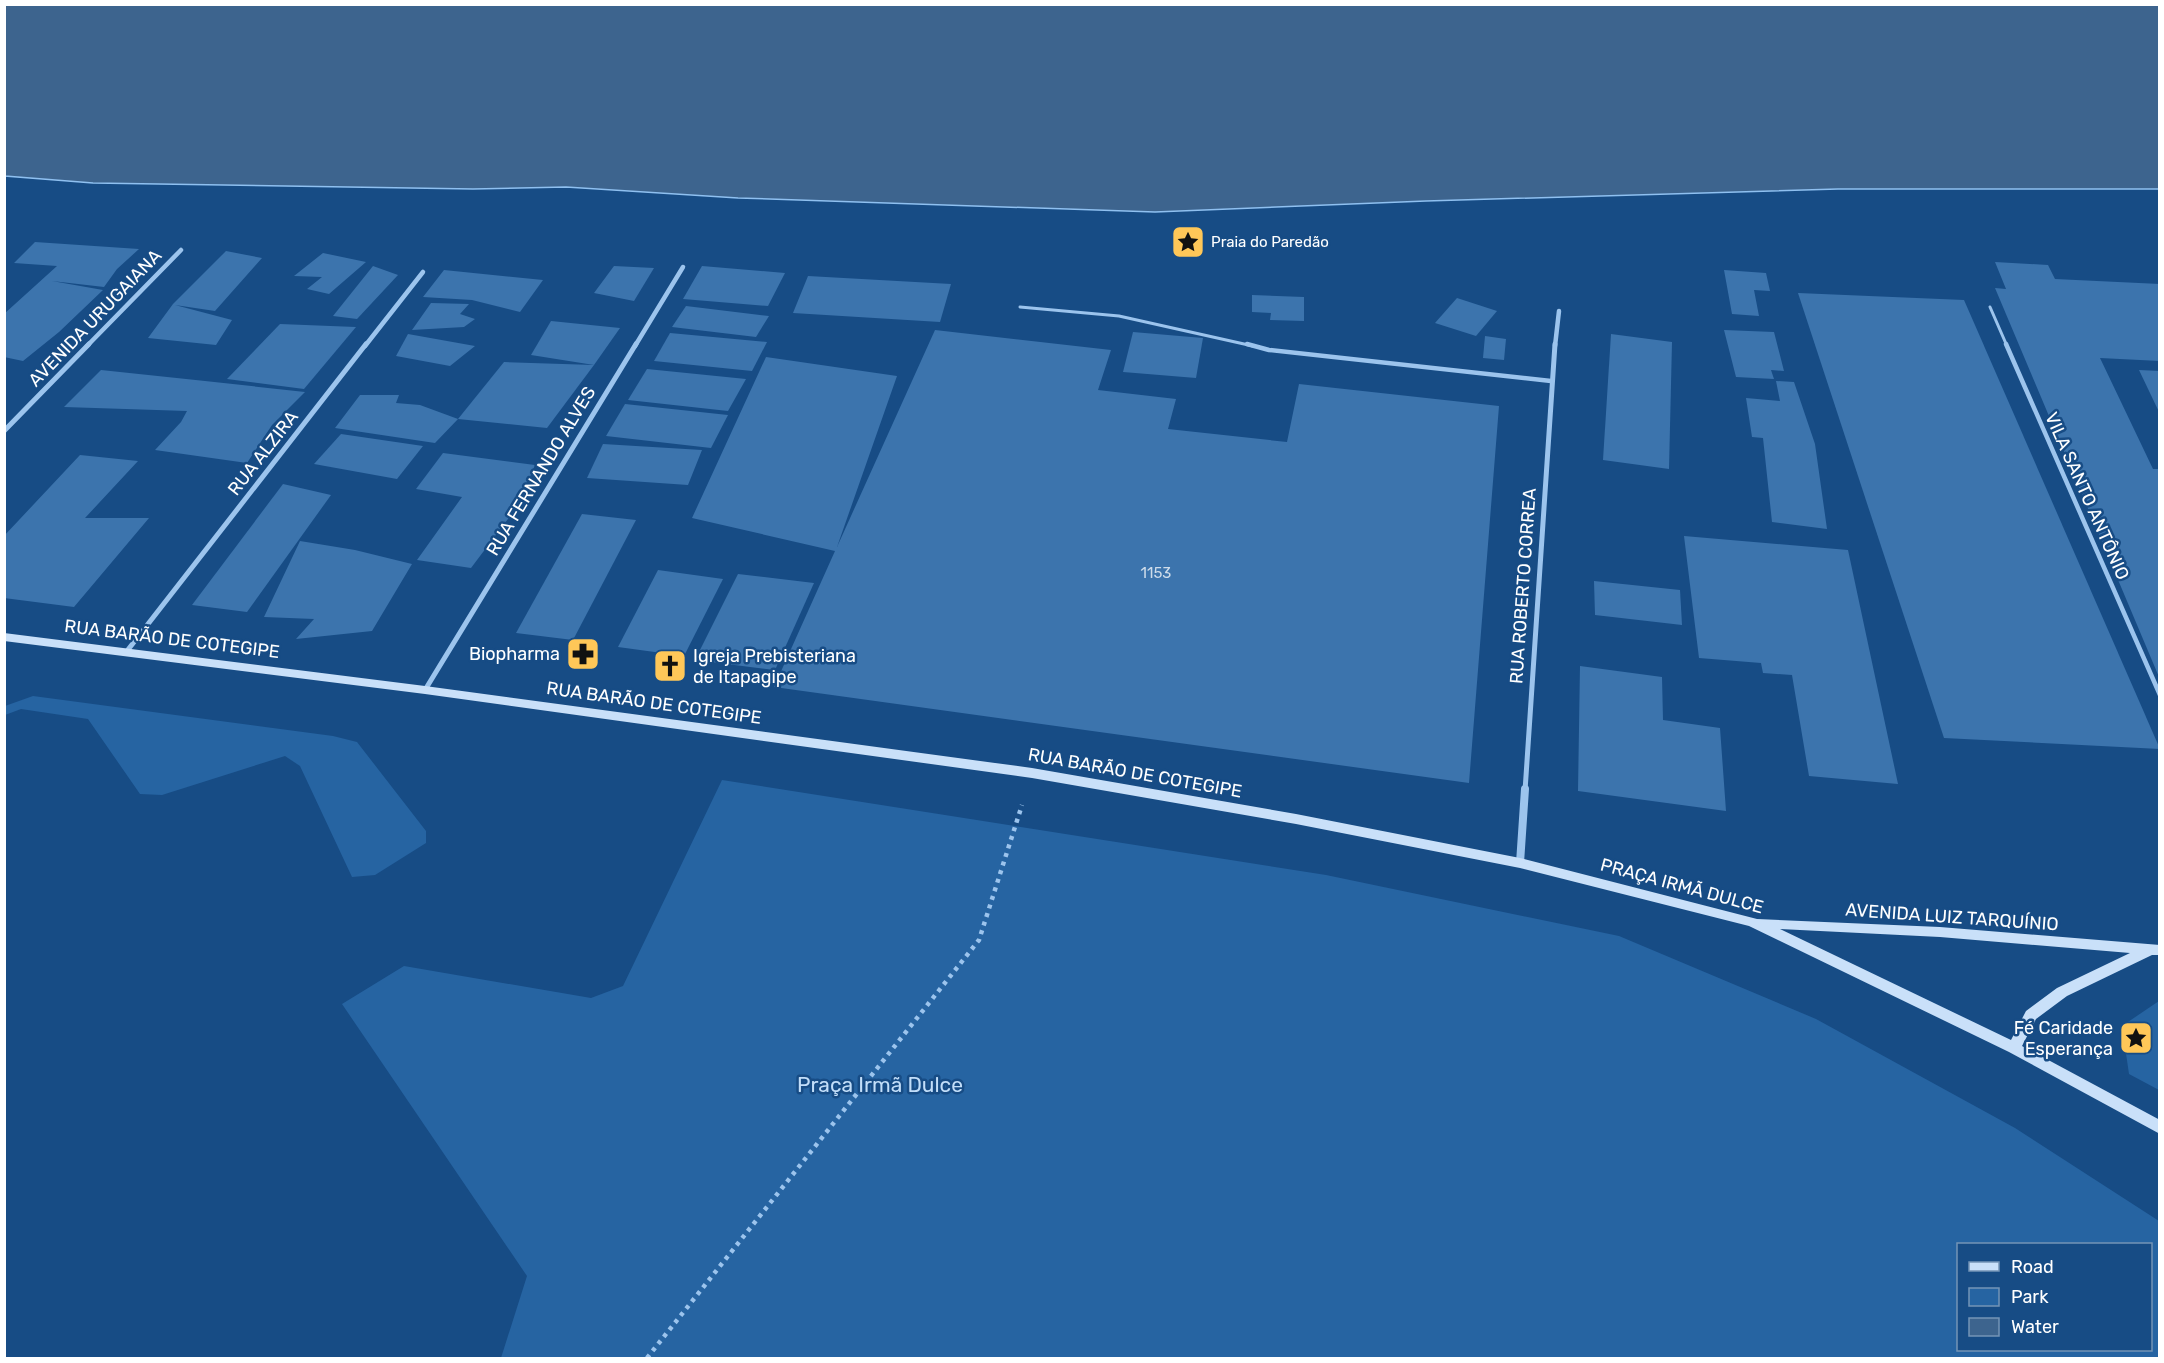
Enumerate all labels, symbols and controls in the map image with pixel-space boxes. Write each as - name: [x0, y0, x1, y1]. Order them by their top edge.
- place icon: Praia do Paredão: [1170, 224, 1206, 260]
- place label: Praia do Paredão: [1211, 233, 1329, 251]
- street label: AVENIDA URUGAIANA: [24, 245, 166, 391]
- street label: RUA FERNANDO ALVES: [482, 382, 600, 560]
- street label: RUA ALZIRA: [223, 406, 303, 500]
- street label: VILA SANTO ANTÔNIO: [2040, 409, 2134, 583]
- street label: RUA ROBERTO CORREA: [1505, 487, 1541, 685]
- house number: 1153: [1141, 564, 1171, 582]
- street label: RUA BARÃO DE COTEGIPE: [63, 615, 281, 663]
- pharmacy icon: Biopharma: [565, 636, 601, 672]
- place label: Biopharma: [469, 643, 560, 665]
- place label: Igreja Prebisteriana de Itapagipe: [693, 645, 856, 688]
- church icon: Igreja Prebisteriana de Itapagipe: [652, 648, 688, 684]
- street label: RUA BARÃO DE COTEGIPE: [545, 677, 763, 729]
- street label: RUA BARÃO DE COTEGIPE: [1026, 743, 1244, 803]
- street label: PRAÇA IRMÃ DULCE: [1598, 854, 1766, 918]
- street label: AVENIDA LUIZ TARQUÍNIO: [1845, 899, 2059, 935]
- place label: Fé Caridade Esperança: [2014, 1017, 2113, 1060]
- place icon: Fé Caridade Esperança: [2118, 1020, 2154, 1056]
- park label: Praça Irmã Dulce: [797, 1072, 963, 1097]
- legend: [1957, 1243, 2152, 1351]
- text: Road: [2011, 1256, 2054, 1278]
- text: Park: [2011, 1286, 2049, 1308]
- text: Water: [2011, 1316, 2059, 1338]

